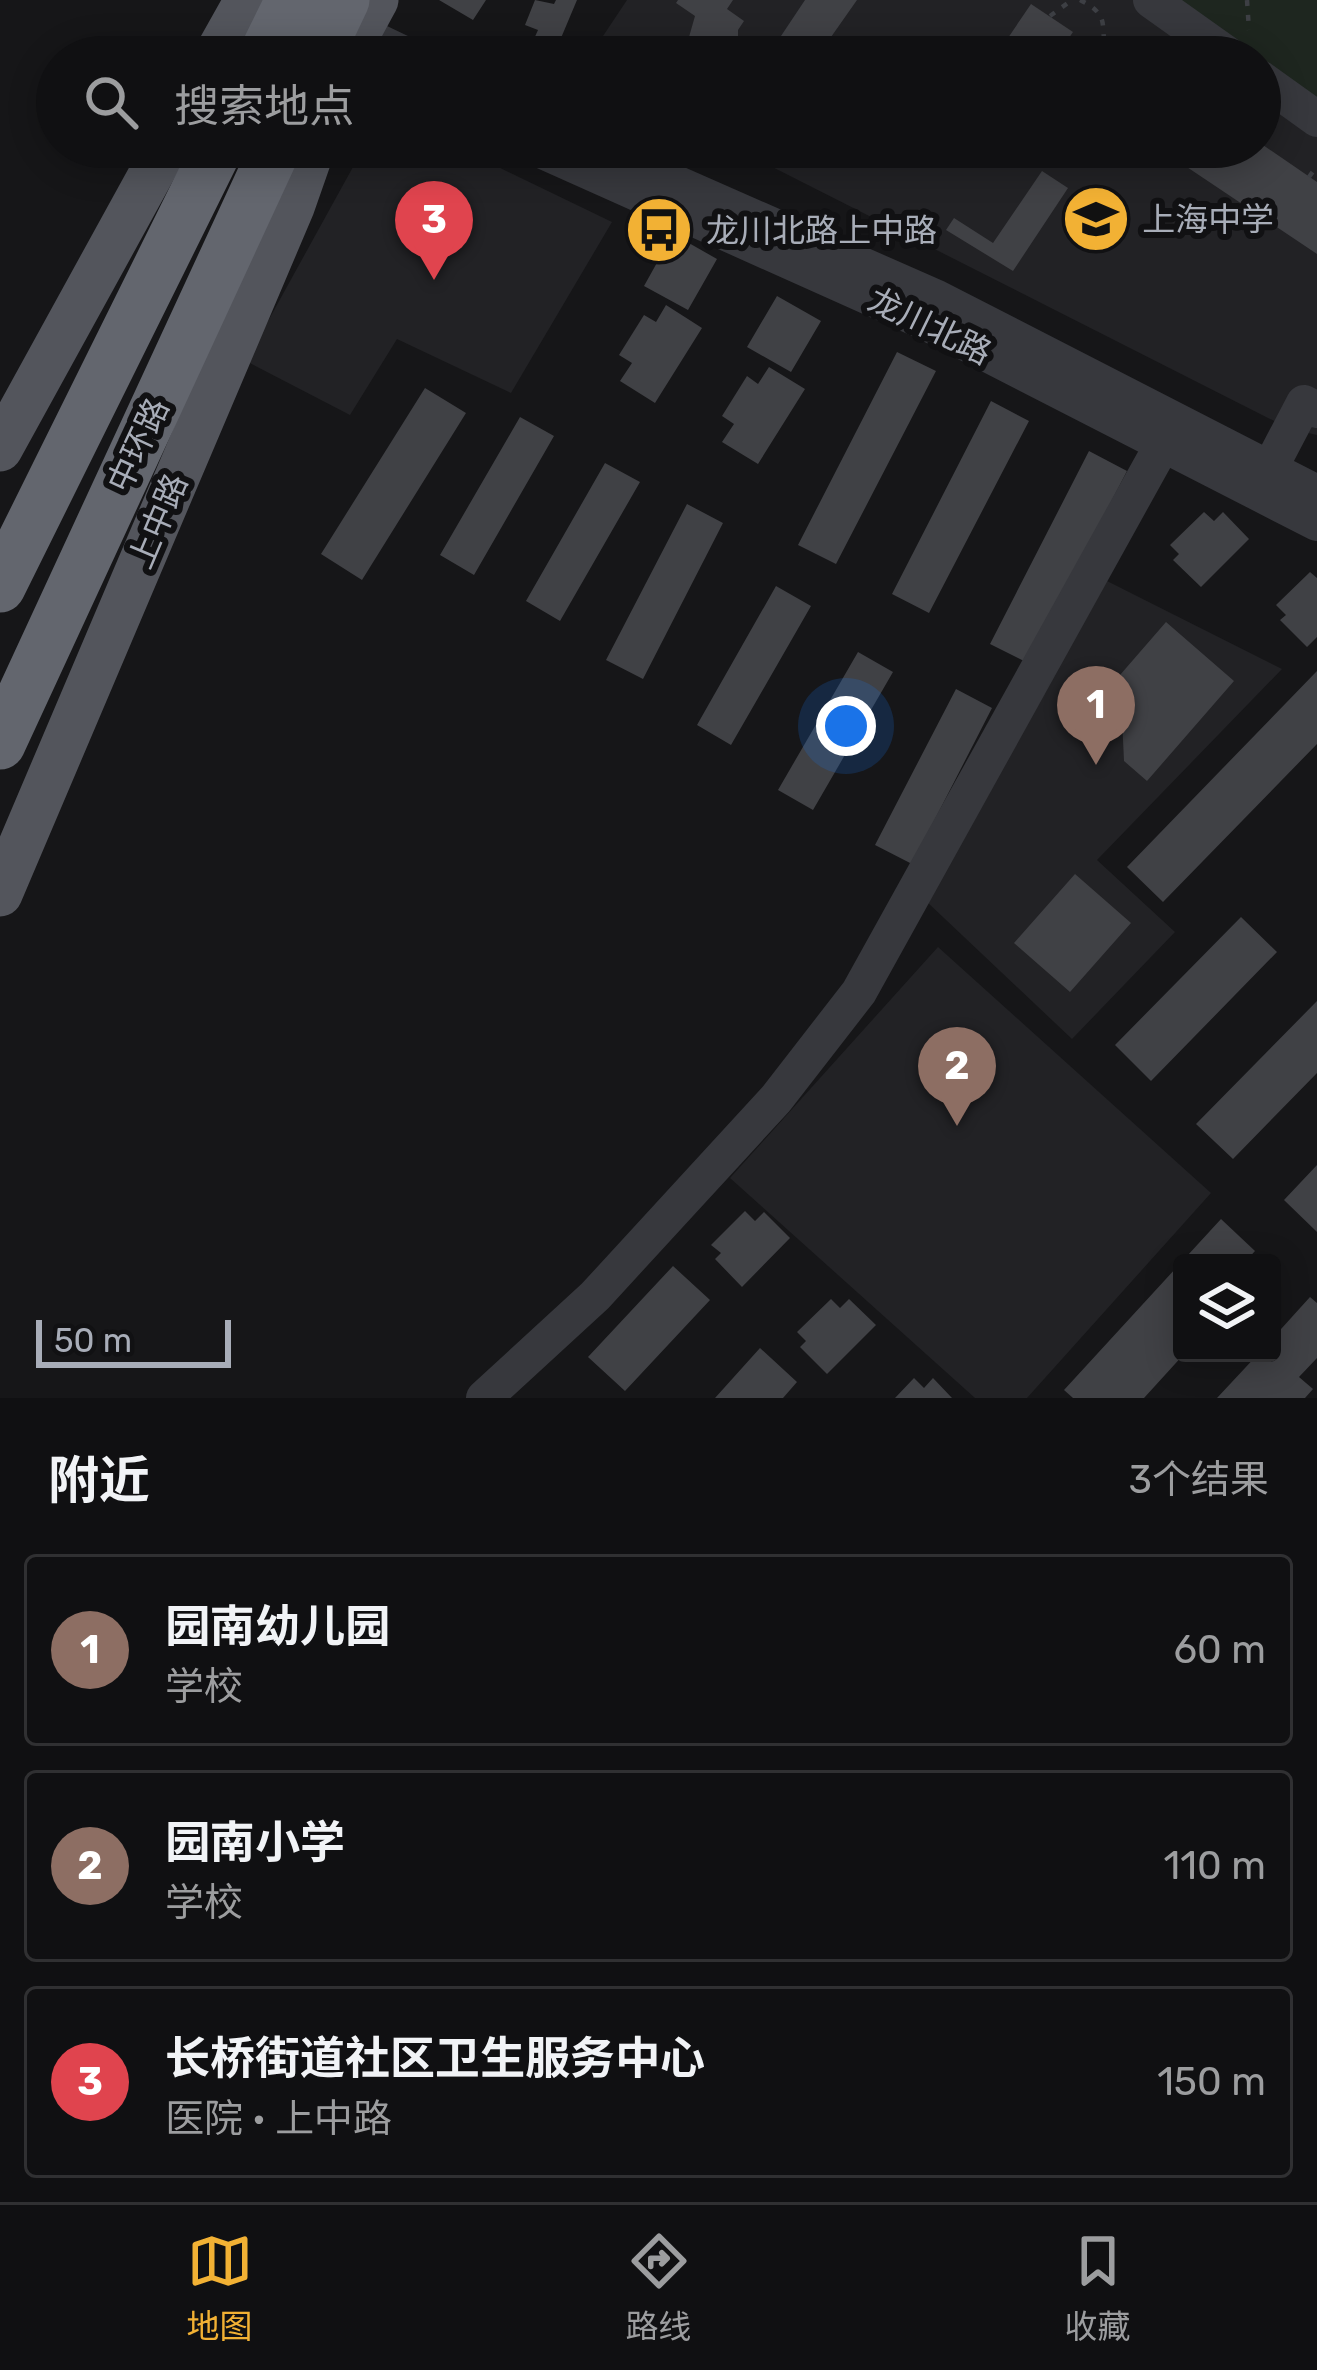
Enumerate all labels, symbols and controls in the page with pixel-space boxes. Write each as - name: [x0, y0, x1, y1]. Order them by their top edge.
- search box: [36, 36, 1281, 168]
- icon: search: [78, 69, 144, 135]
- text: 搜索地点: [174, 80, 354, 133]
- pin: 3: [395, 181, 473, 280]
- school or university icon: 上海中学: [1061, 184, 1131, 254]
- bus stop icon: 龙川北路上中路: [624, 195, 694, 265]
- place label: 上海中学: [1142, 200, 1274, 239]
- place label: 龙川北路上中路: [706, 211, 937, 250]
- street label: 龙川北路: [862, 280, 998, 372]
- street label: 中环路: [99, 392, 177, 498]
- street label: 上中路: [121, 468, 195, 574]
- pin: 1: [1057, 666, 1135, 765]
- your location: [816, 696, 876, 756]
- pin: 2: [918, 1027, 996, 1126]
- map controls: [1173, 1254, 1281, 1362]
- button: layers: [1173, 1254, 1281, 1362]
- scale bar: [36, 1314, 231, 1367]
- text: 50 m: [54, 1321, 132, 1360]
- text: 附近: [48, 1450, 150, 1511]
- text: 3个结果: [1129, 1457, 1269, 1503]
- text: 园南幼儿园: [165, 1600, 390, 1653]
- text: 1: [80, 1627, 100, 1673]
- text: 60 m: [1173, 1627, 1266, 1673]
- text: 学校: [165, 1664, 243, 1710]
- text: 园南小学: [165, 1816, 345, 1869]
- text: 2: [77, 1843, 103, 1889]
- text: 110 m: [1164, 1843, 1266, 1889]
- text: 学校: [165, 1880, 243, 1926]
- text: 长桥街道社区卫生服务中心: [165, 2032, 705, 2085]
- text: 3: [77, 2059, 103, 2105]
- text: 150 m: [1157, 2059, 1266, 2105]
- text: 医院 · 上中路: [165, 2096, 392, 2142]
- tab: 地图: [187, 2228, 253, 2348]
- tab: 路线: [626, 2228, 692, 2348]
- tab: 收藏: [1065, 2228, 1131, 2348]

